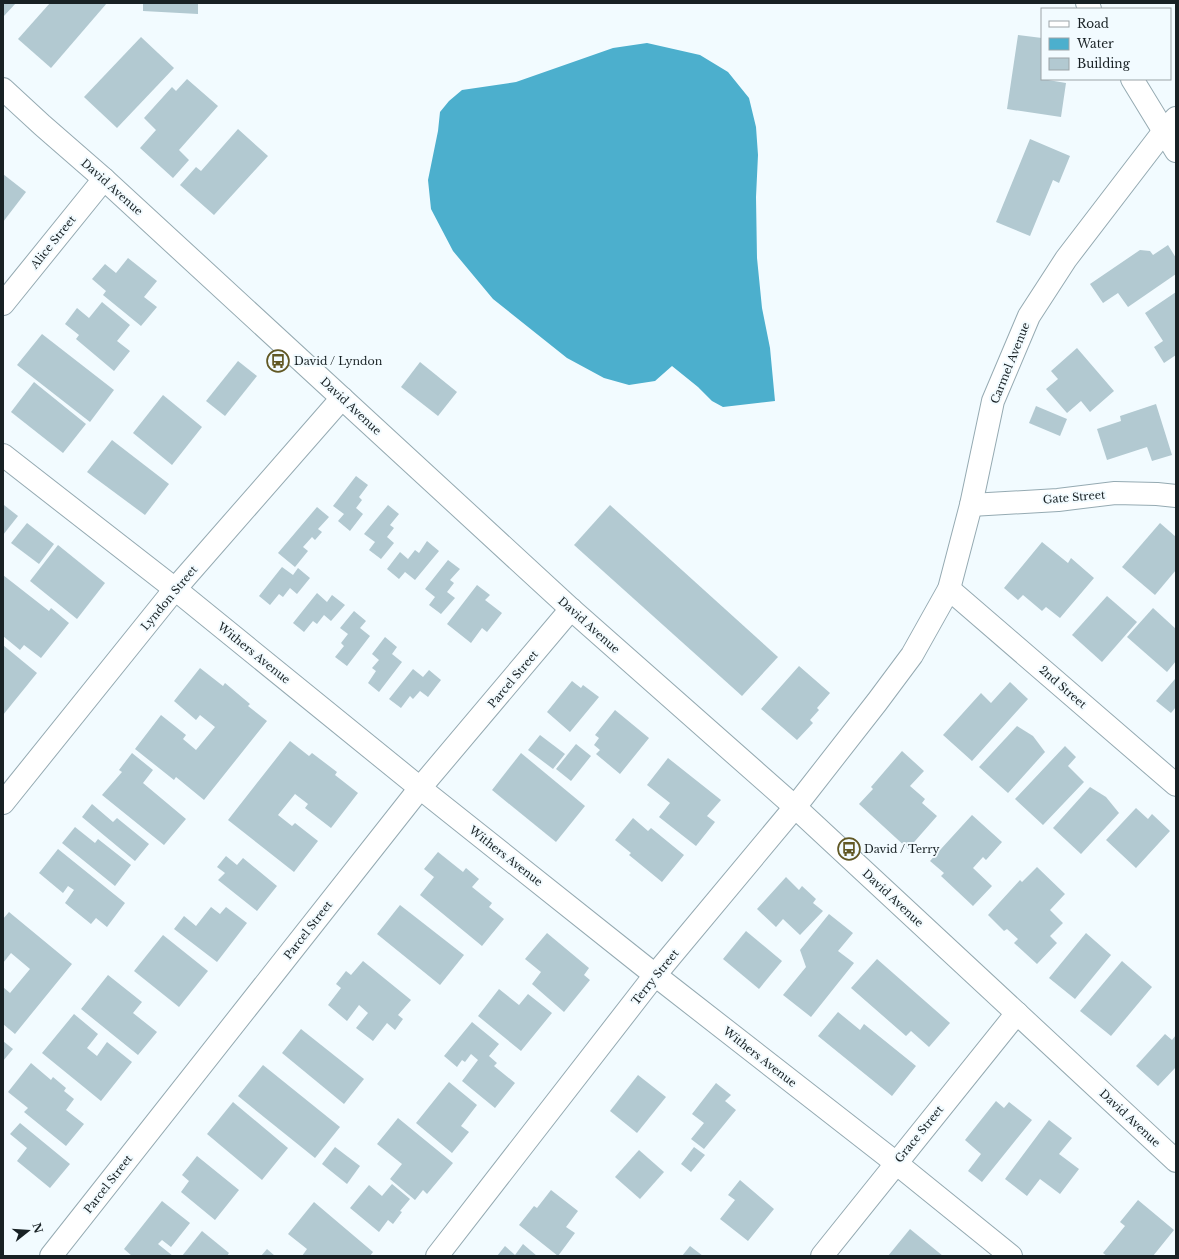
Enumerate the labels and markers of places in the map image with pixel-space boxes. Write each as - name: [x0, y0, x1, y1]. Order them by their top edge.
- bus stop icon: David / Lyndon: [265, 348, 291, 374]
- place label: David / Lyndon: [294, 354, 383, 368]
- bus stop icon: David / Terry: [836, 836, 862, 862]
- place label: David / Terry: [864, 842, 939, 856]

